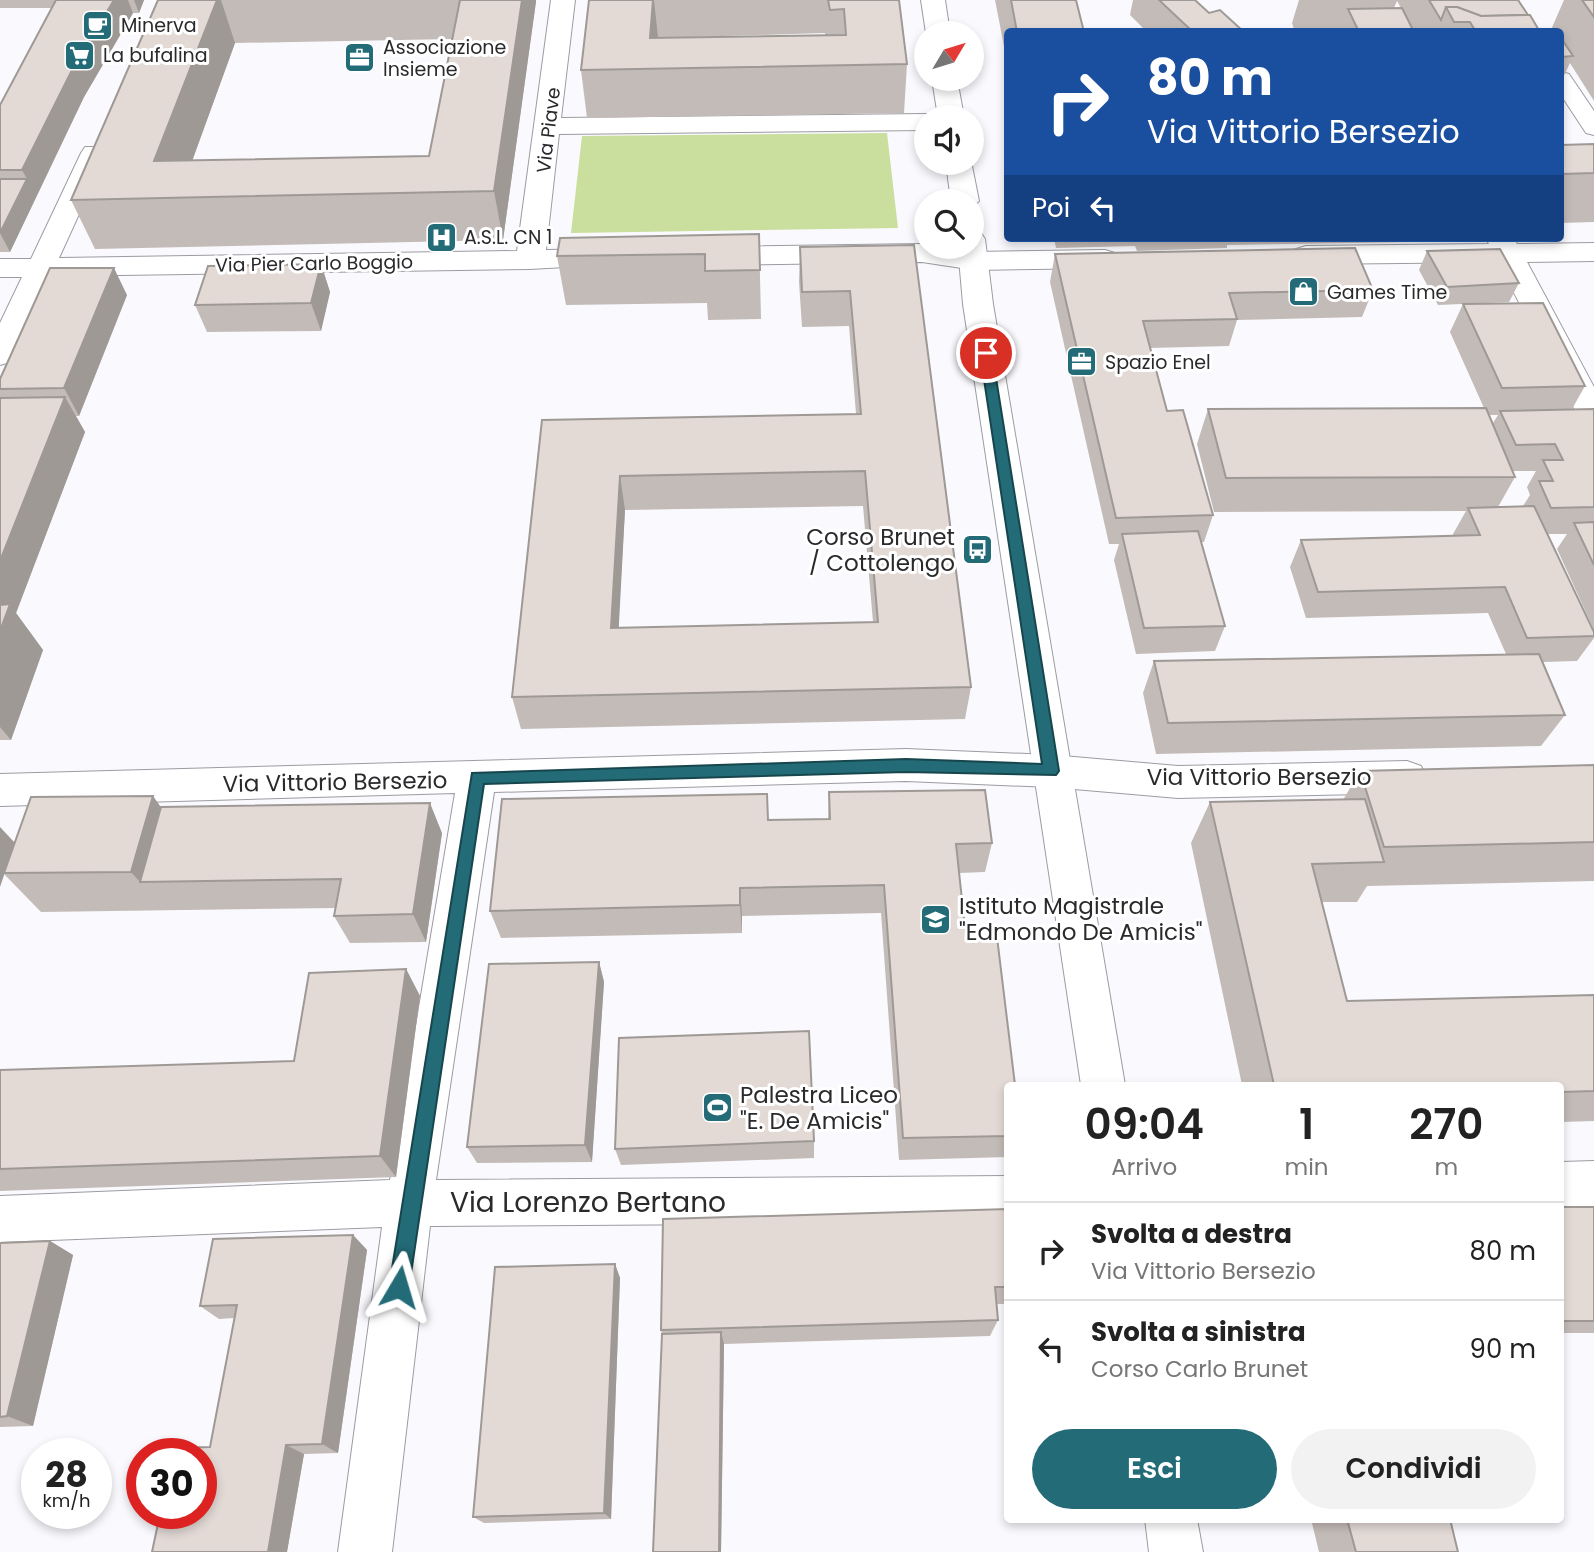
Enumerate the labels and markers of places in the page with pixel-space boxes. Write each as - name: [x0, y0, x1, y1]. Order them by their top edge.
- cafe icon: Minerva: [81, 8, 115, 42]
- place label: Minerva: [121, 12, 197, 39]
- place label: Associazione Insieme: [383, 34, 506, 83]
- supermarket icon: La bufalina: [63, 38, 97, 72]
- office icon: Associazione Insieme: [343, 41, 377, 75]
- place label: La bufalina: [103, 42, 208, 69]
- hospital icon: A.S.L. CN 1: [424, 220, 458, 254]
- place label: A.S.L. CN 1: [464, 224, 552, 251]
- shop icon: Games Time: [1287, 275, 1321, 309]
- place label: Games Time: [1327, 279, 1447, 306]
- pin: [956, 323, 1016, 383]
- office icon: Spazio Enel: [1065, 345, 1099, 379]
- place label: Spazio Enel: [1105, 349, 1211, 376]
- place label: Corso Brunet / Cottolengo: [806, 521, 955, 579]
- bus stop icon: Corso Brunet / Cottolengo: [961, 533, 995, 567]
- place label: Istituto Magistrale "Edmondo De Amicis": [959, 890, 1202, 948]
- school or university icon: Istituto Magistrale "Edmondo De Amicis": [919, 902, 953, 936]
- place label: Palestra Liceo "E. De Amicis": [740, 1079, 898, 1137]
- sports icon: Palestra Liceo "E. De Amicis": [700, 1091, 734, 1125]

